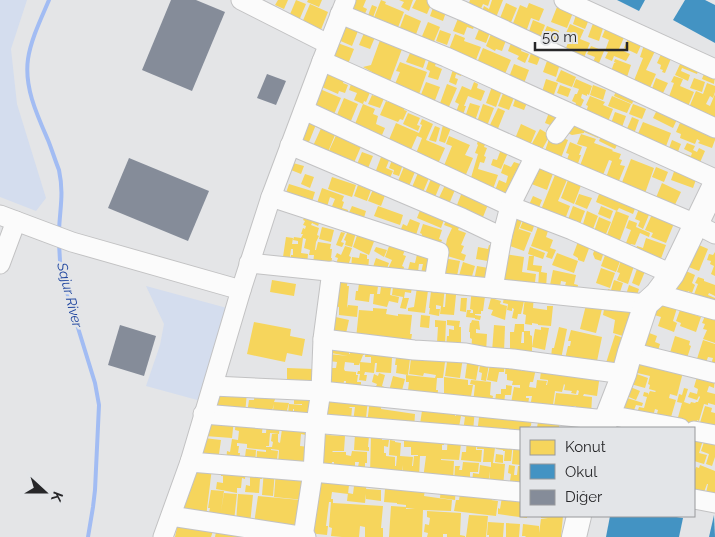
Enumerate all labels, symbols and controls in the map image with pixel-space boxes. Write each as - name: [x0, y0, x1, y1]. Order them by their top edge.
- scale bar: [535, 20, 628, 52]
- text: 50 m: [542, 28, 577, 46]
- water label: Sajur River: [54, 260, 86, 330]
- legend: [520, 427, 695, 517]
- text: Konut: [565, 438, 606, 456]
- text: Okul: [565, 463, 598, 481]
- north arrow: [20, 467, 70, 517]
- text: Diğer: [565, 488, 603, 506]
- text: K: [48, 489, 66, 504]

